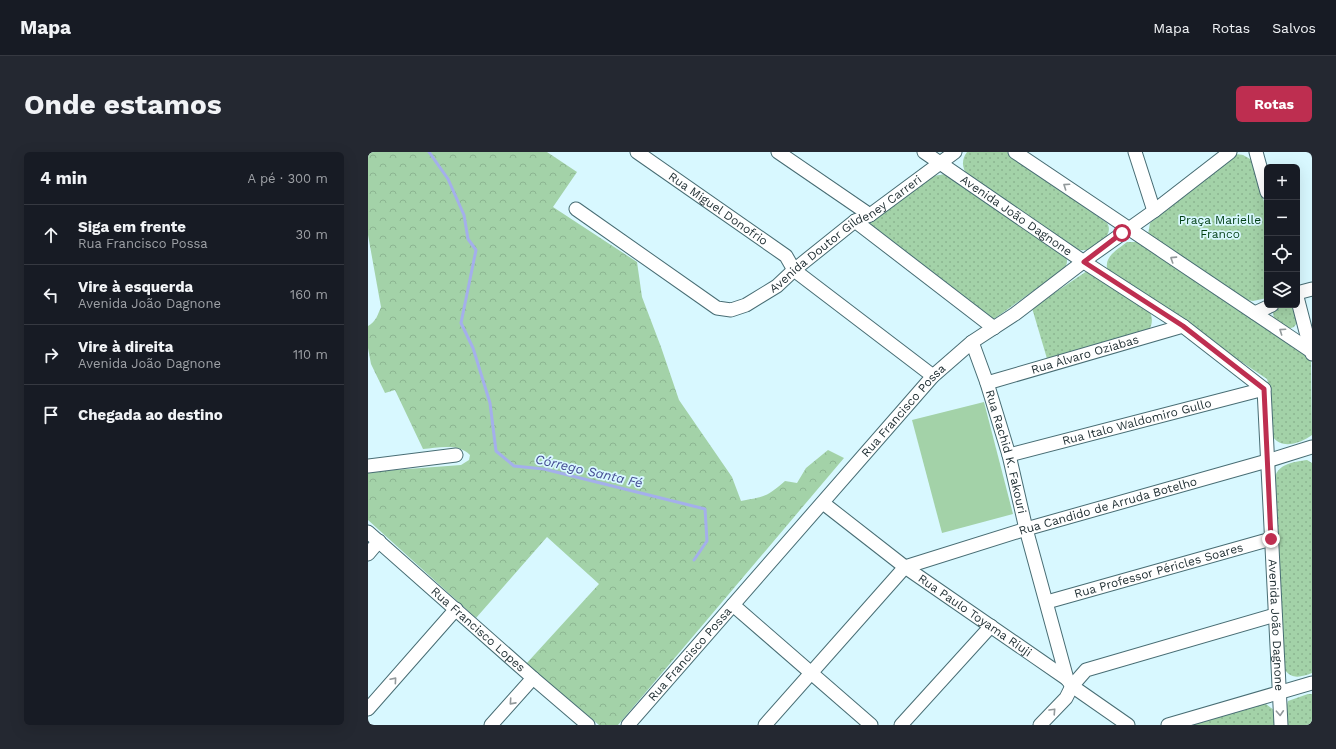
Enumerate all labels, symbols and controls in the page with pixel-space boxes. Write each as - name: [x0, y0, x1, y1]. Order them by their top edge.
- text: Mapa: [20, 16, 71, 39]
- text: Mapa: [1153, 20, 1190, 36]
- text: Rotas: [1212, 20, 1250, 36]
- text: Salvos: [1272, 20, 1316, 36]
- button: Rotas: [1236, 86, 1312, 122]
- text: Onde estamos: [24, 88, 222, 121]
- map controls: [1264, 164, 1300, 308]
- button: +: [1264, 164, 1300, 200]
- text: 4 min: [40, 168, 87, 188]
- street label: Rua Miguel Donofrio: [666, 169, 771, 248]
- text: A pé · 300 m: [247, 171, 328, 186]
- street label: Avenida Doutor Gildeney Carreri: [767, 172, 924, 296]
- street label: Avenida João Dagnone: [958, 172, 1075, 259]
- one-way arrow: [1063, 184, 1070, 191]
- button: −: [1264, 200, 1300, 236]
- park label: Praça Marielle Franco: [1179, 213, 1261, 241]
- text: Siga em frente: [78, 218, 186, 236]
- icon: ahead: [40, 224, 62, 246]
- route start: [1113, 224, 1131, 242]
- text: 30 m: [296, 227, 328, 242]
- text: Rua Francisco Possa: [78, 236, 208, 251]
- button: locate: [1264, 236, 1300, 272]
- one-way arrow: [1170, 256, 1177, 264]
- button: layers: [1264, 272, 1300, 308]
- text: Vire à esquerda: [78, 278, 193, 296]
- icon: left: [40, 284, 62, 306]
- text: 160 m: [290, 287, 328, 302]
- text: Avenida João Dagnone: [78, 296, 221, 311]
- one-way arrow: [1279, 329, 1286, 336]
- street label: Rua Álvaro Oziabas: [1029, 332, 1141, 377]
- text: Vire à direita: [78, 338, 173, 356]
- icon: right: [40, 344, 62, 366]
- text: 110 m: [293, 347, 328, 362]
- text: Avenida João Dagnone: [78, 356, 221, 371]
- street label: Rua Francisco Possa: [858, 361, 949, 460]
- street label: Rua Rachid K. Fakouri: [982, 388, 1029, 515]
- street label: Rua Italo Waldomiro Gullo: [1061, 396, 1213, 448]
- icon: arrive: [40, 404, 62, 426]
- text: Chegada ao destino: [78, 406, 223, 424]
- water label: Córrego Santa Fé: [534, 451, 644, 491]
- street label: Rua Candido de Arruda Botelho: [1017, 474, 1199, 538]
- route end: [1262, 530, 1280, 548]
- street label: Rua Professor Péricles Soares: [1073, 540, 1245, 601]
- street label: Avenida João Dagnone: [1266, 559, 1286, 691]
- street label: Rua Paulo Toyama Riuji: [915, 571, 1034, 659]
- street label: Rua Francisco Lopes: [428, 584, 528, 675]
- street label: Rua Francisco Possa: [645, 604, 735, 704]
- one-way arrow: [389, 677, 396, 684]
- one-way arrow: [510, 697, 517, 704]
- one-way arrow: [1048, 708, 1056, 716]
- one-way arrow: [1276, 710, 1285, 716]

